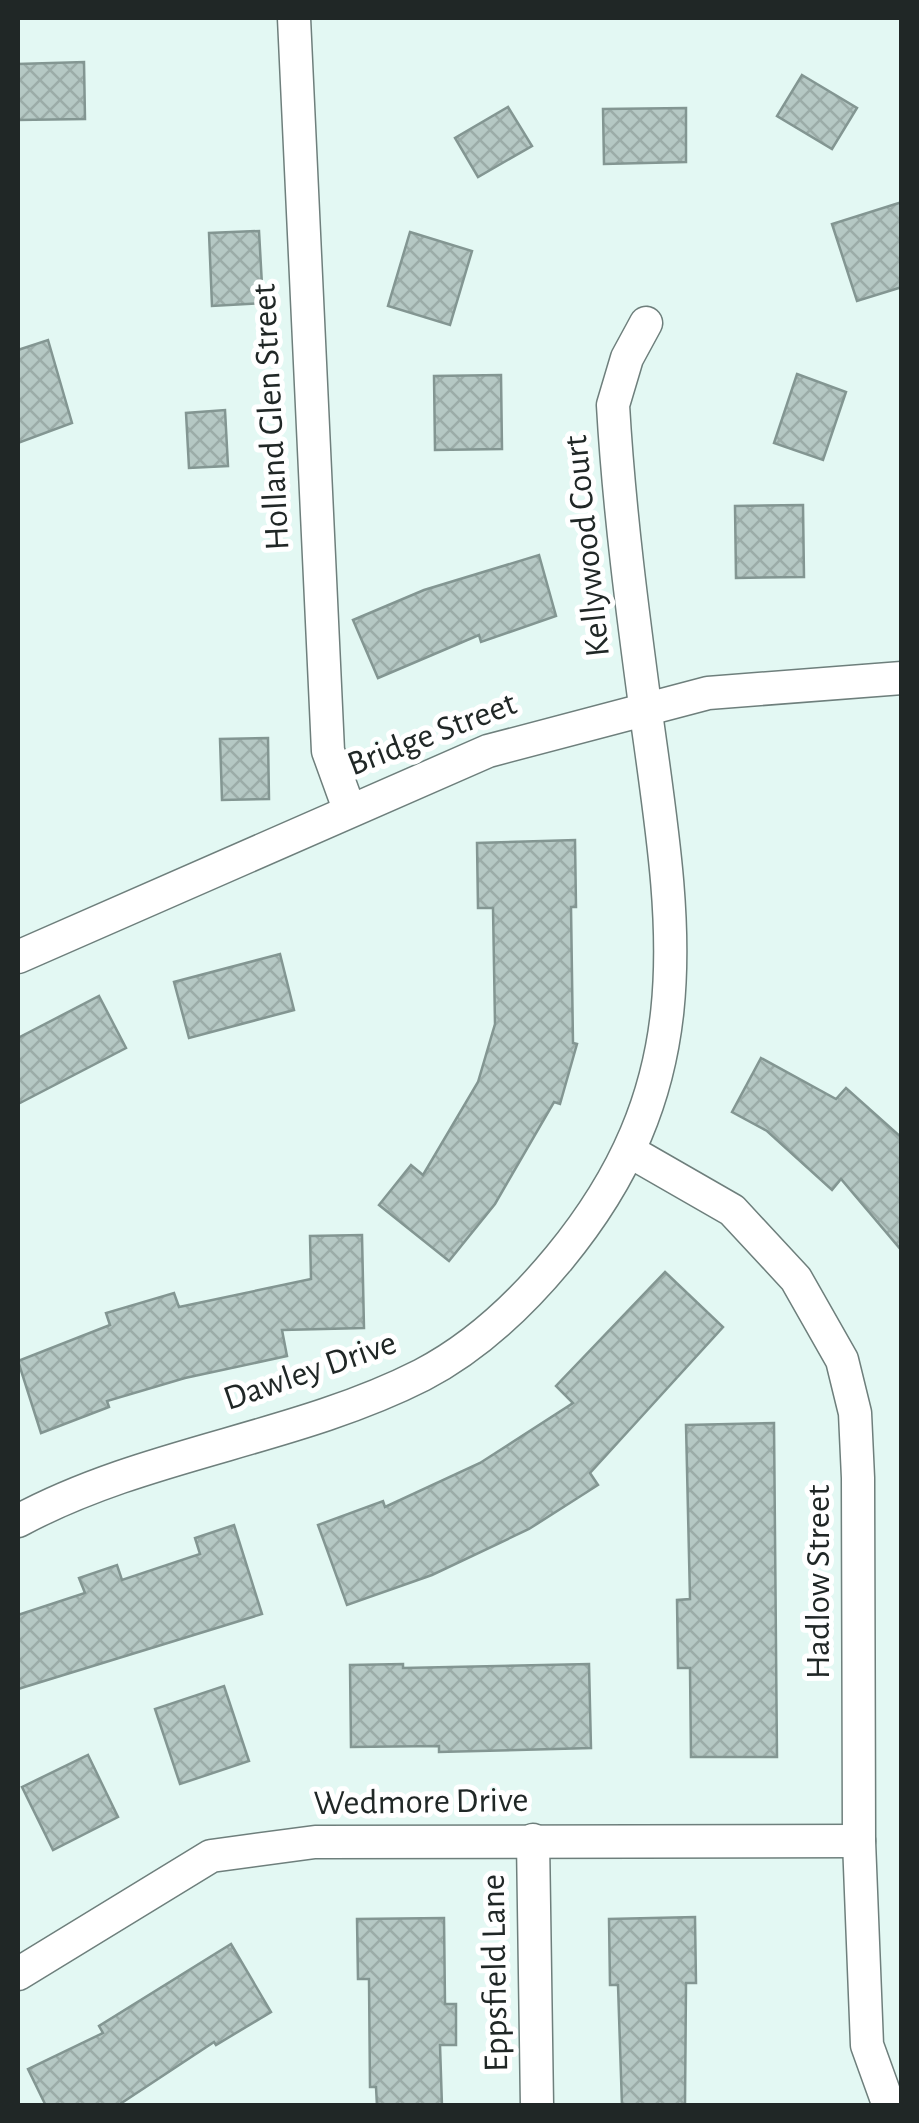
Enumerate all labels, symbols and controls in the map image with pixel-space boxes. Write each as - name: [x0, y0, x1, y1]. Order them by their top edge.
- street label: Holland Glen Street: [247, 283, 295, 551]
- street label: Kellywood Court: [558, 433, 616, 659]
- street label: Bridge Street: [343, 686, 521, 782]
- street label: Dawley Drive: [219, 1325, 401, 1417]
- street label: Hadlow Street: [801, 1485, 836, 1679]
- street label: Wedmore Drive: [313, 1783, 529, 1821]
- street label: Eppsfield Lane: [476, 1874, 514, 2072]

